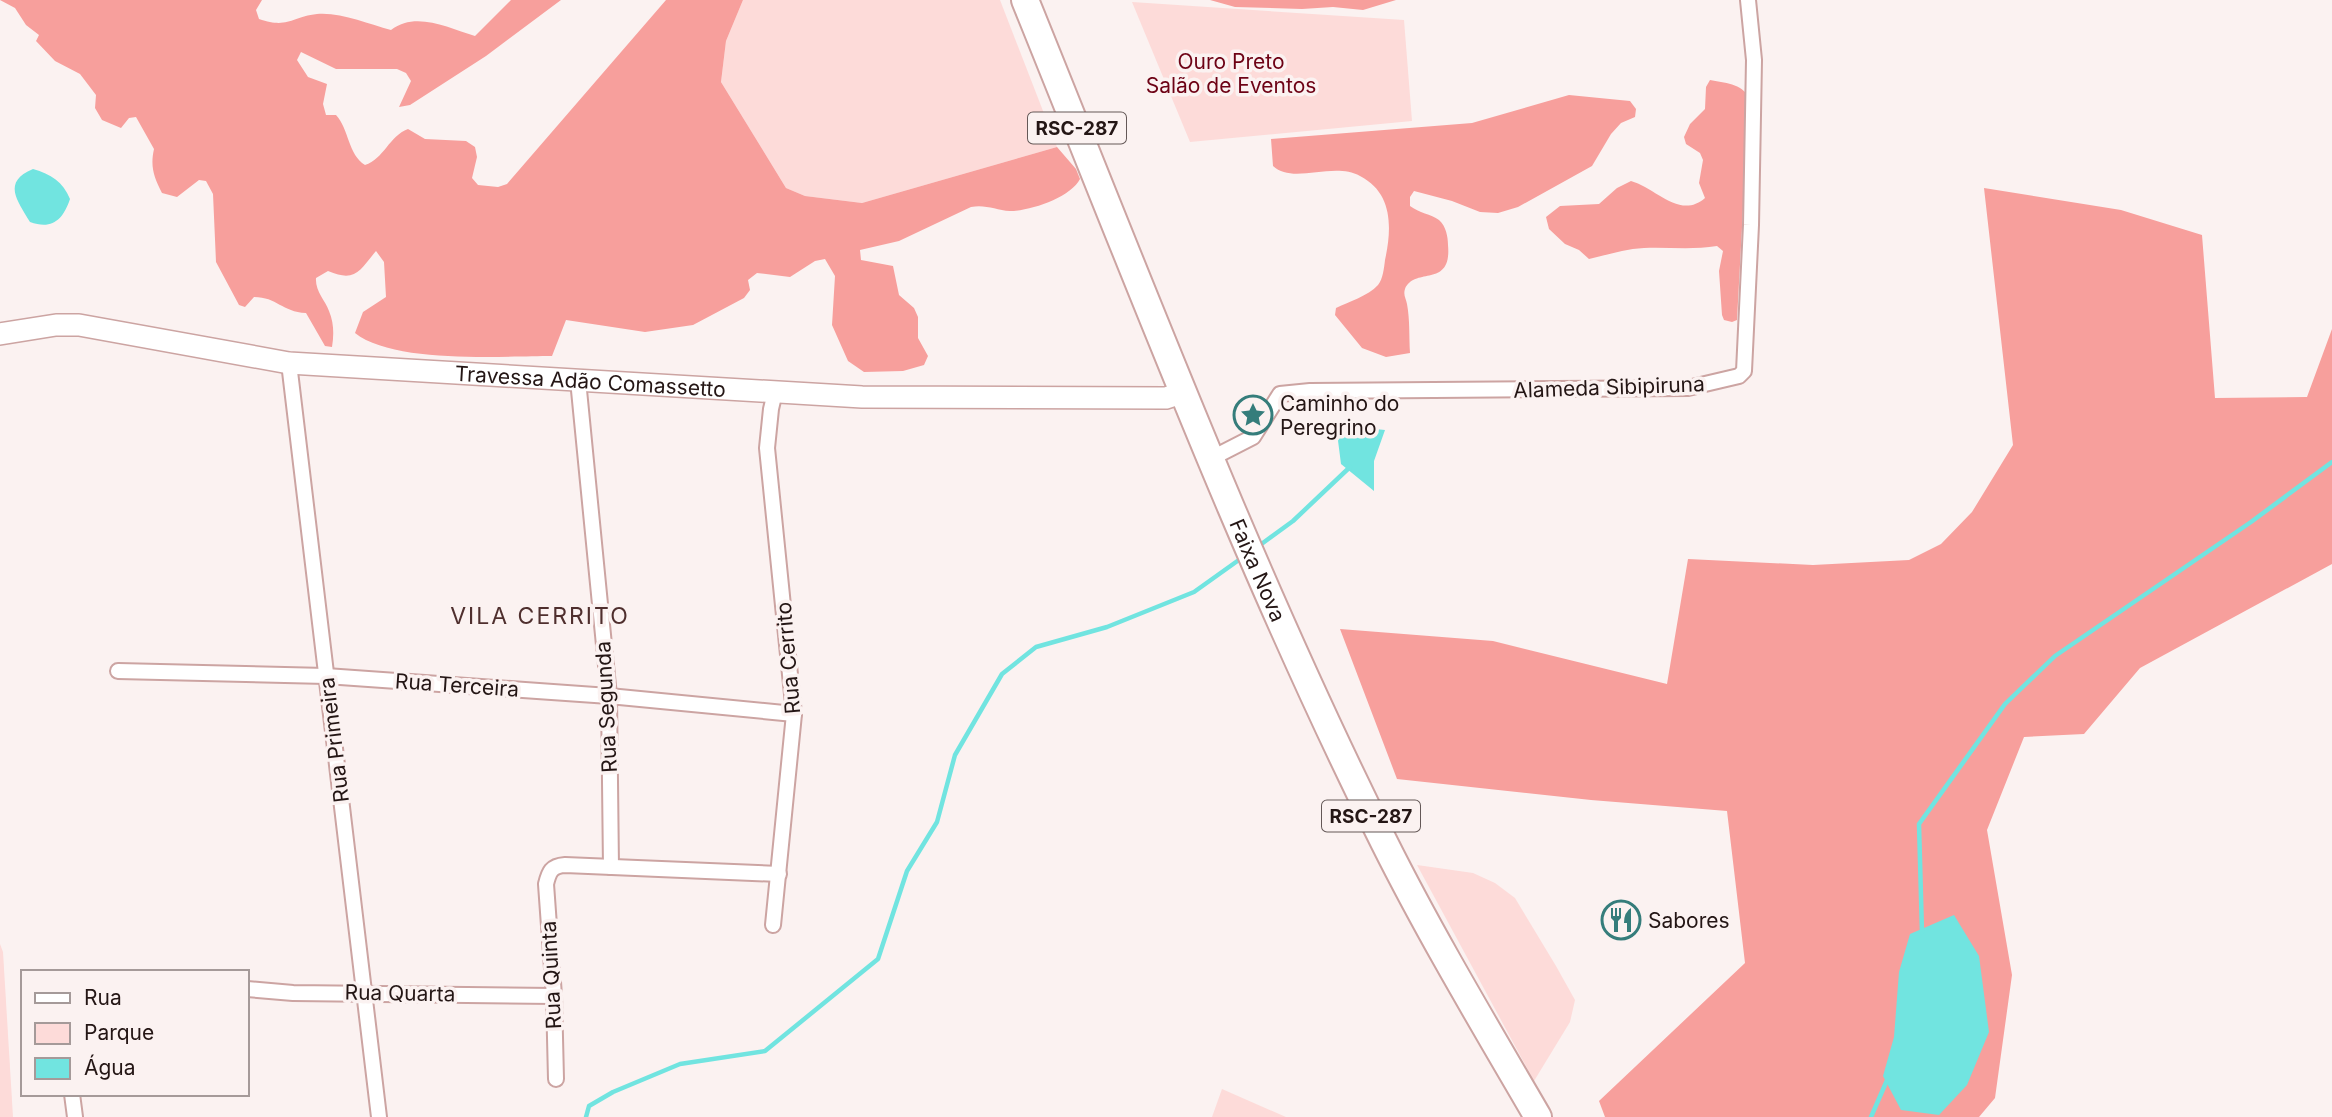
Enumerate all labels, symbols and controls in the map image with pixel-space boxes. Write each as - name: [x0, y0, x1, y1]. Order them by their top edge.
- park label: Ouro Preto Salão de Eventos: [1146, 49, 1316, 98]
- road number: RSC-287: [1028, 112, 1126, 144]
- street label: Travessa Adão Comassetto: [454, 360, 726, 401]
- street label: Alameda Sibipiruna: [1513, 371, 1705, 403]
- place label: Caminho do Peregrino: [1280, 391, 1399, 440]
- place icon: Caminho do Peregrino: [1232, 394, 1274, 436]
- street label: Faixa Nova: [1225, 515, 1291, 625]
- street label: Rua Cerrito: [771, 601, 805, 715]
- district label: VILA CERRITO: [450, 602, 630, 630]
- street label: Rua Segunda: [590, 641, 622, 773]
- street label: Rua Terceira: [394, 668, 520, 702]
- street label: Rua Primeira: [314, 676, 354, 804]
- road number: RSC-287: [1322, 800, 1420, 832]
- restaurant icon: Sabores: [1600, 899, 1642, 941]
- place label: Sabores: [1648, 908, 1730, 933]
- street label: Rua Quinta: [536, 920, 566, 1030]
- legend: [21, 970, 248, 1096]
- street label: Rua Quarta: [344, 980, 456, 1006]
- text: Rua: [84, 985, 122, 1010]
- text: Parque: [84, 1020, 154, 1045]
- text: Água: [84, 1054, 136, 1080]

